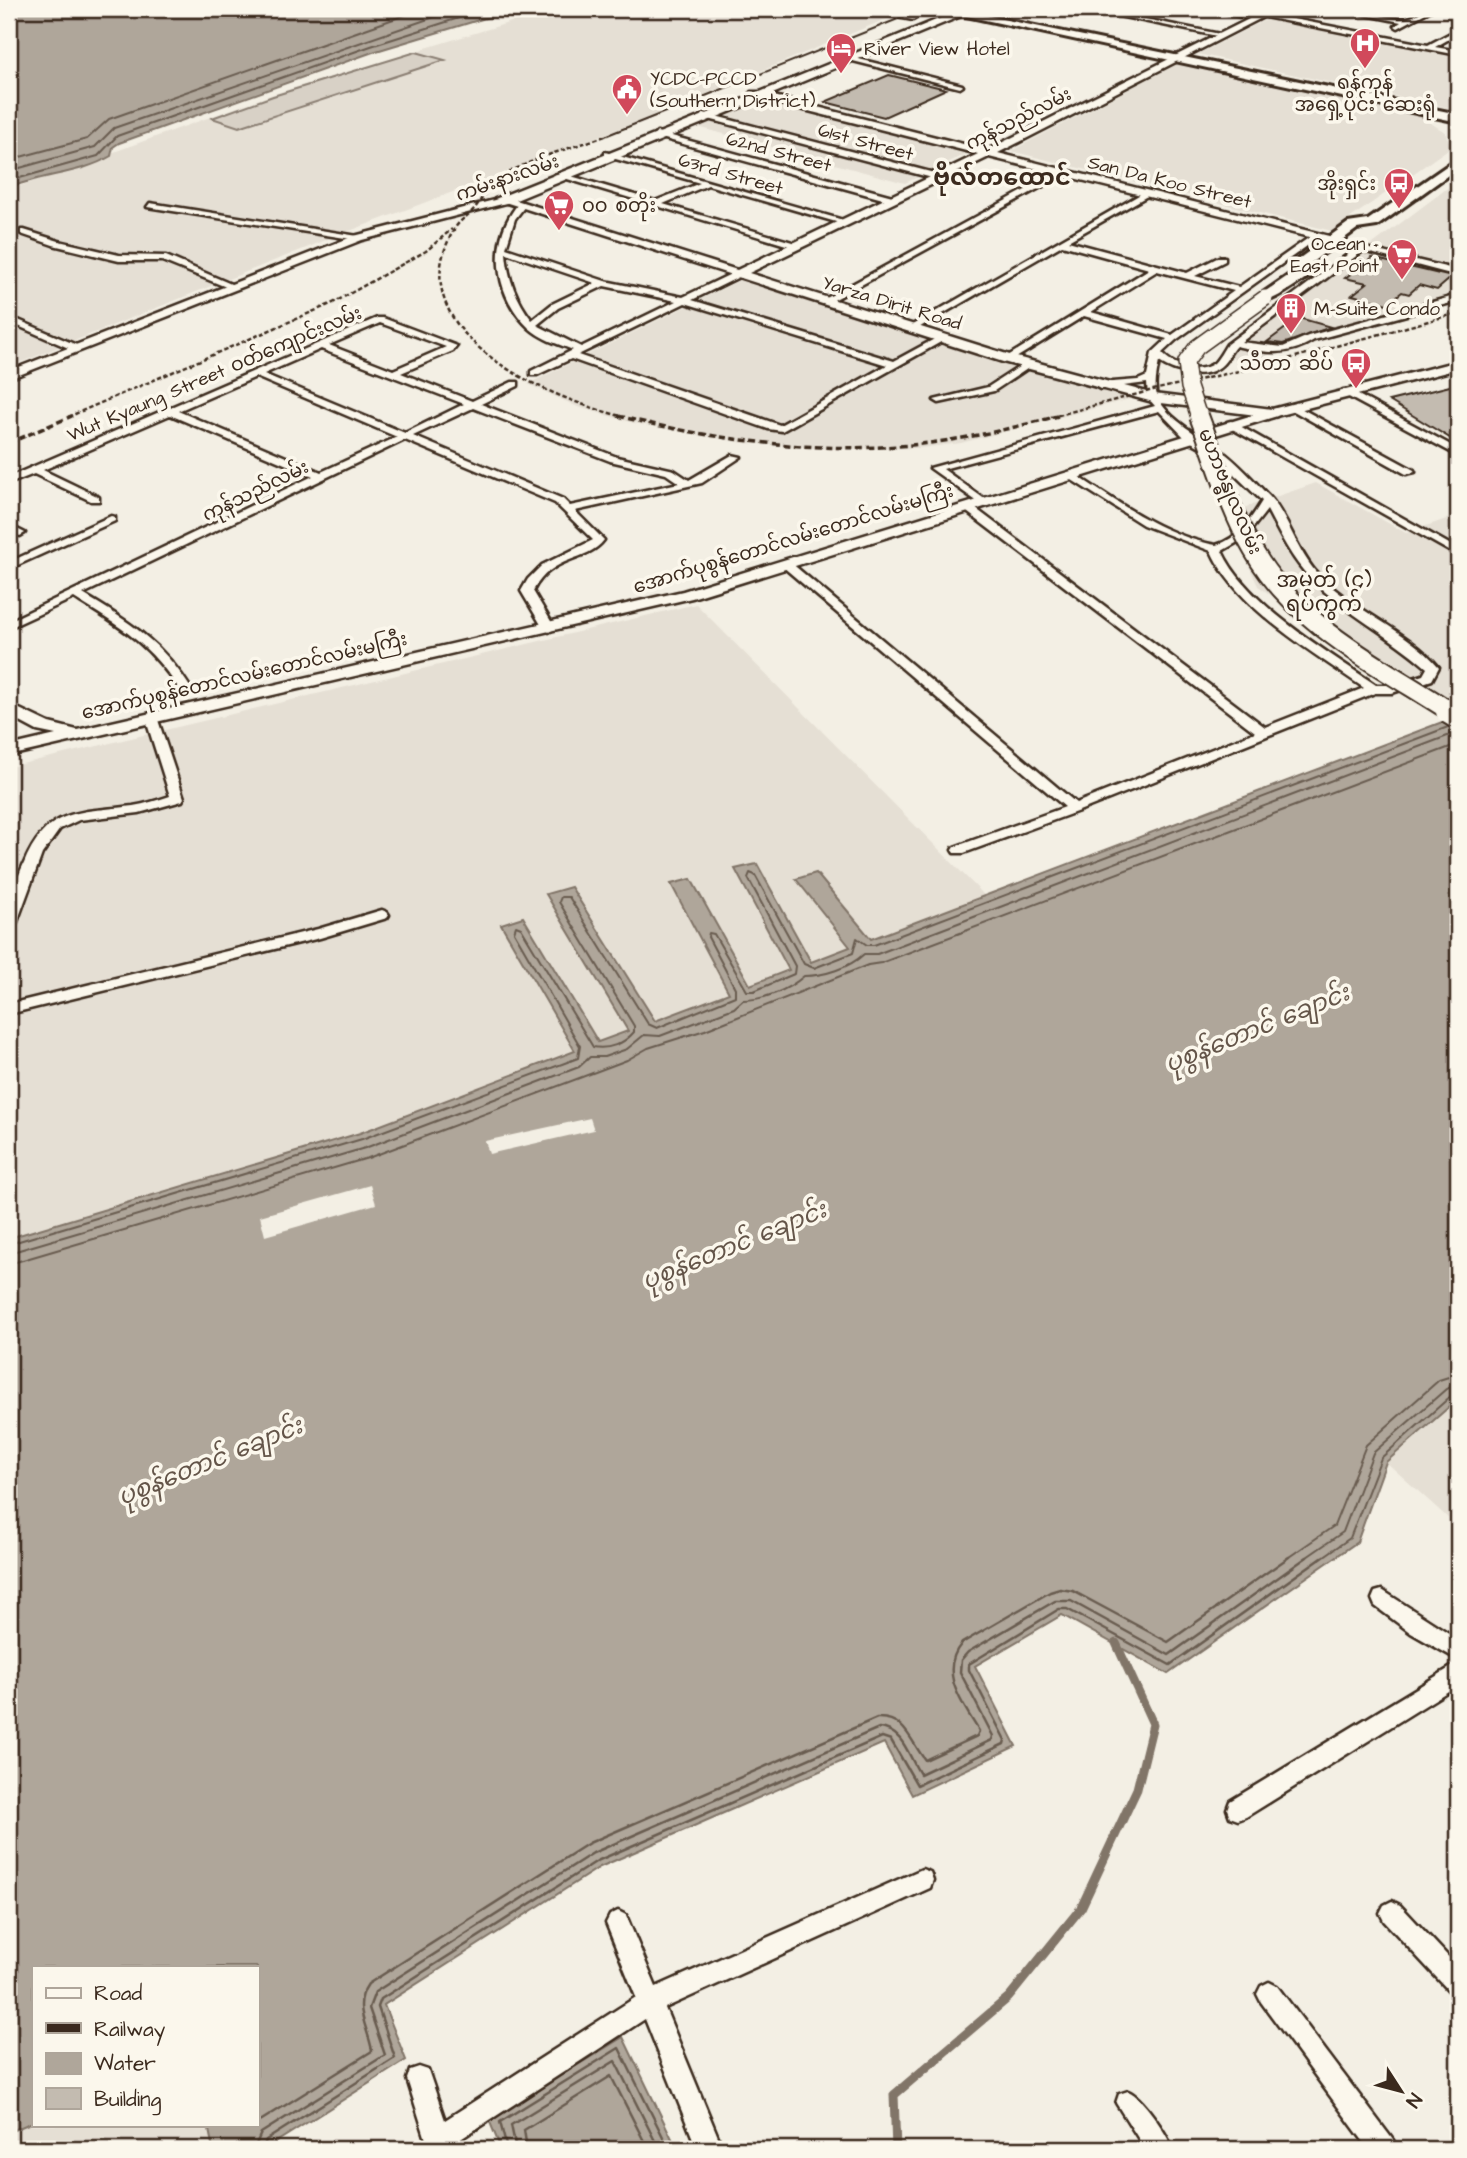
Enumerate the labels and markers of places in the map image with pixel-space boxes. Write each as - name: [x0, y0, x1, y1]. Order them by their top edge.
- hospital icon: ရန်ကုန် အရှေ့ပိုင်း ဆေးရုံ: [1348, 26, 1382, 70]
- hotel icon: River View Hotel: [824, 31, 858, 75]
- place label: River View Hotel: [864, 36, 1010, 63]
- place label: YCDC-PCCD (Southern District): [650, 66, 816, 115]
- place label: ရန်ကုန် အရှေ့ပိုင်း ဆေးရုံ: [1295, 68, 1435, 121]
- public building icon: YCDC-PCCD (Southern District): [610, 72, 644, 116]
- bus stop icon: အိုးရှင်း: [1382, 166, 1416, 210]
- place label: အိုးရှင်း: [1317, 169, 1376, 200]
- supermarket icon: ဝဝ စတိုး: [542, 188, 576, 232]
- place label: ဝဝ စတိုး: [582, 191, 656, 222]
- place label: Ocean - East Point: [1290, 231, 1379, 280]
- supermarket icon: Ocean - East Point: [1385, 237, 1419, 281]
- building icon: M-Suite Condo: [1274, 291, 1308, 335]
- place label: M-Suite Condo: [1314, 296, 1440, 323]
- bus stop icon: သီတာ ဆိပ်: [1339, 346, 1373, 390]
- place label: သီတာ ဆိပ်: [1240, 349, 1333, 378]

